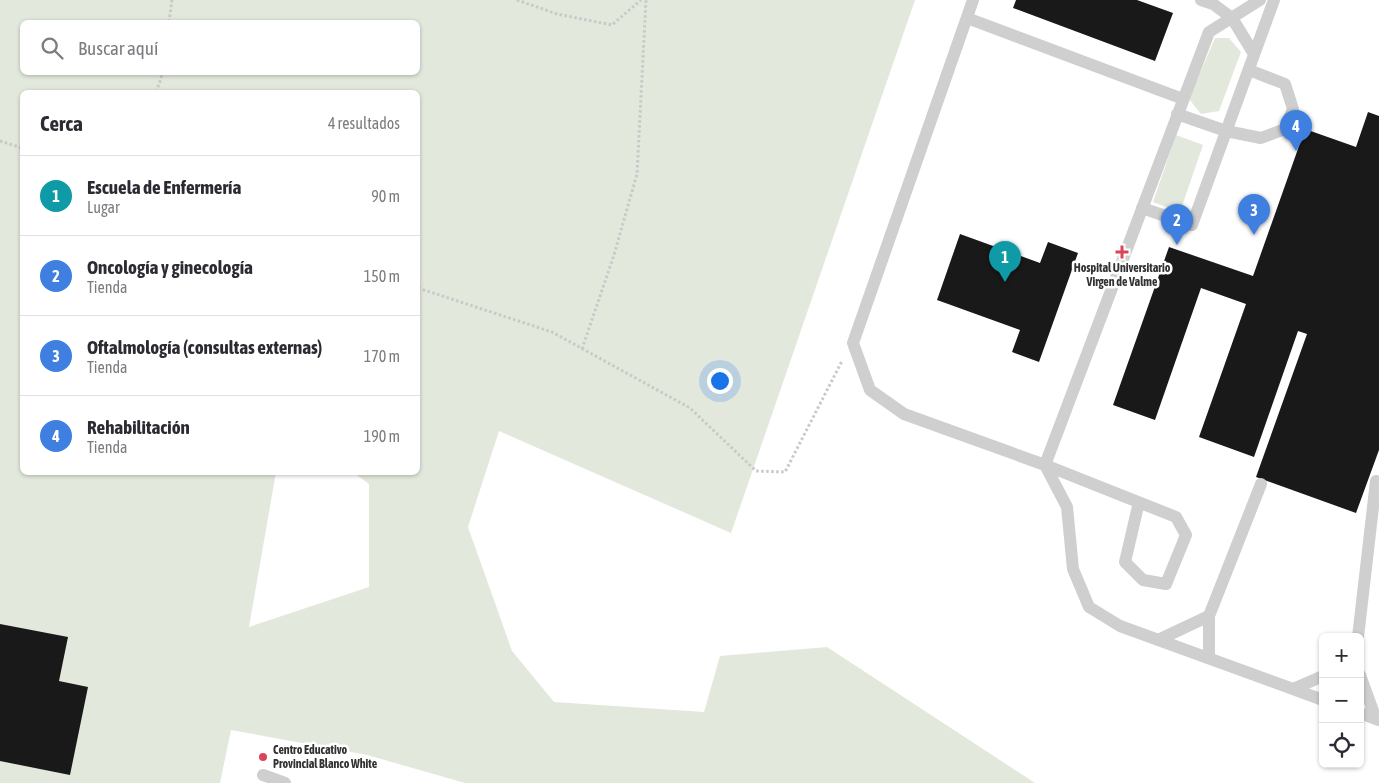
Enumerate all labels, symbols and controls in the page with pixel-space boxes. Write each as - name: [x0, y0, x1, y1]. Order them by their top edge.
- search box: [20, 20, 420, 75]
- icon: search: [38, 34, 66, 62]
- text: Buscar aquí: [78, 37, 158, 59]
- pin: 4: [1280, 110, 1312, 151]
- text: Cerca: [40, 111, 83, 135]
- text: 4 resultados: [328, 114, 400, 132]
- text: Escuela de Enfermería: [87, 176, 241, 198]
- text: 1: [52, 187, 60, 205]
- text: 90 m: [371, 187, 400, 205]
- pin: 3: [1238, 194, 1270, 235]
- text: Lugar: [87, 198, 120, 216]
- pin: 2: [1161, 204, 1193, 245]
- pin: 1: [989, 241, 1021, 282]
- marker: Hospital Universitario Virgen de Valme: [1115, 245, 1129, 259]
- text: Oncología y ginecología: [87, 256, 253, 278]
- place label: Hospital Universitario Virgen de Valme: [1074, 261, 1171, 289]
- text: 2: [52, 267, 60, 285]
- text: 150 m: [364, 267, 400, 285]
- text: Tienda: [87, 278, 127, 296]
- text: Oftalmología (consultas externas): [87, 336, 322, 358]
- text: 3: [52, 347, 60, 365]
- text: 170 m: [364, 347, 400, 365]
- text: Tienda: [87, 358, 127, 376]
- your location: [707, 368, 733, 394]
- text: Rehabilitación: [87, 416, 190, 438]
- text: 4: [52, 427, 60, 445]
- text: 190 m: [364, 427, 400, 445]
- text: Tienda: [87, 438, 127, 456]
- map controls: [1319, 633, 1364, 768]
- button: +: [1319, 633, 1364, 678]
- button: −: [1319, 678, 1364, 723]
- button: locate: [1319, 723, 1364, 768]
- place label: Centro Educativo Provincial Blanco White: [273, 743, 378, 771]
- marker: Centro Educativo Provincial Blanco White: [257, 751, 269, 763]

